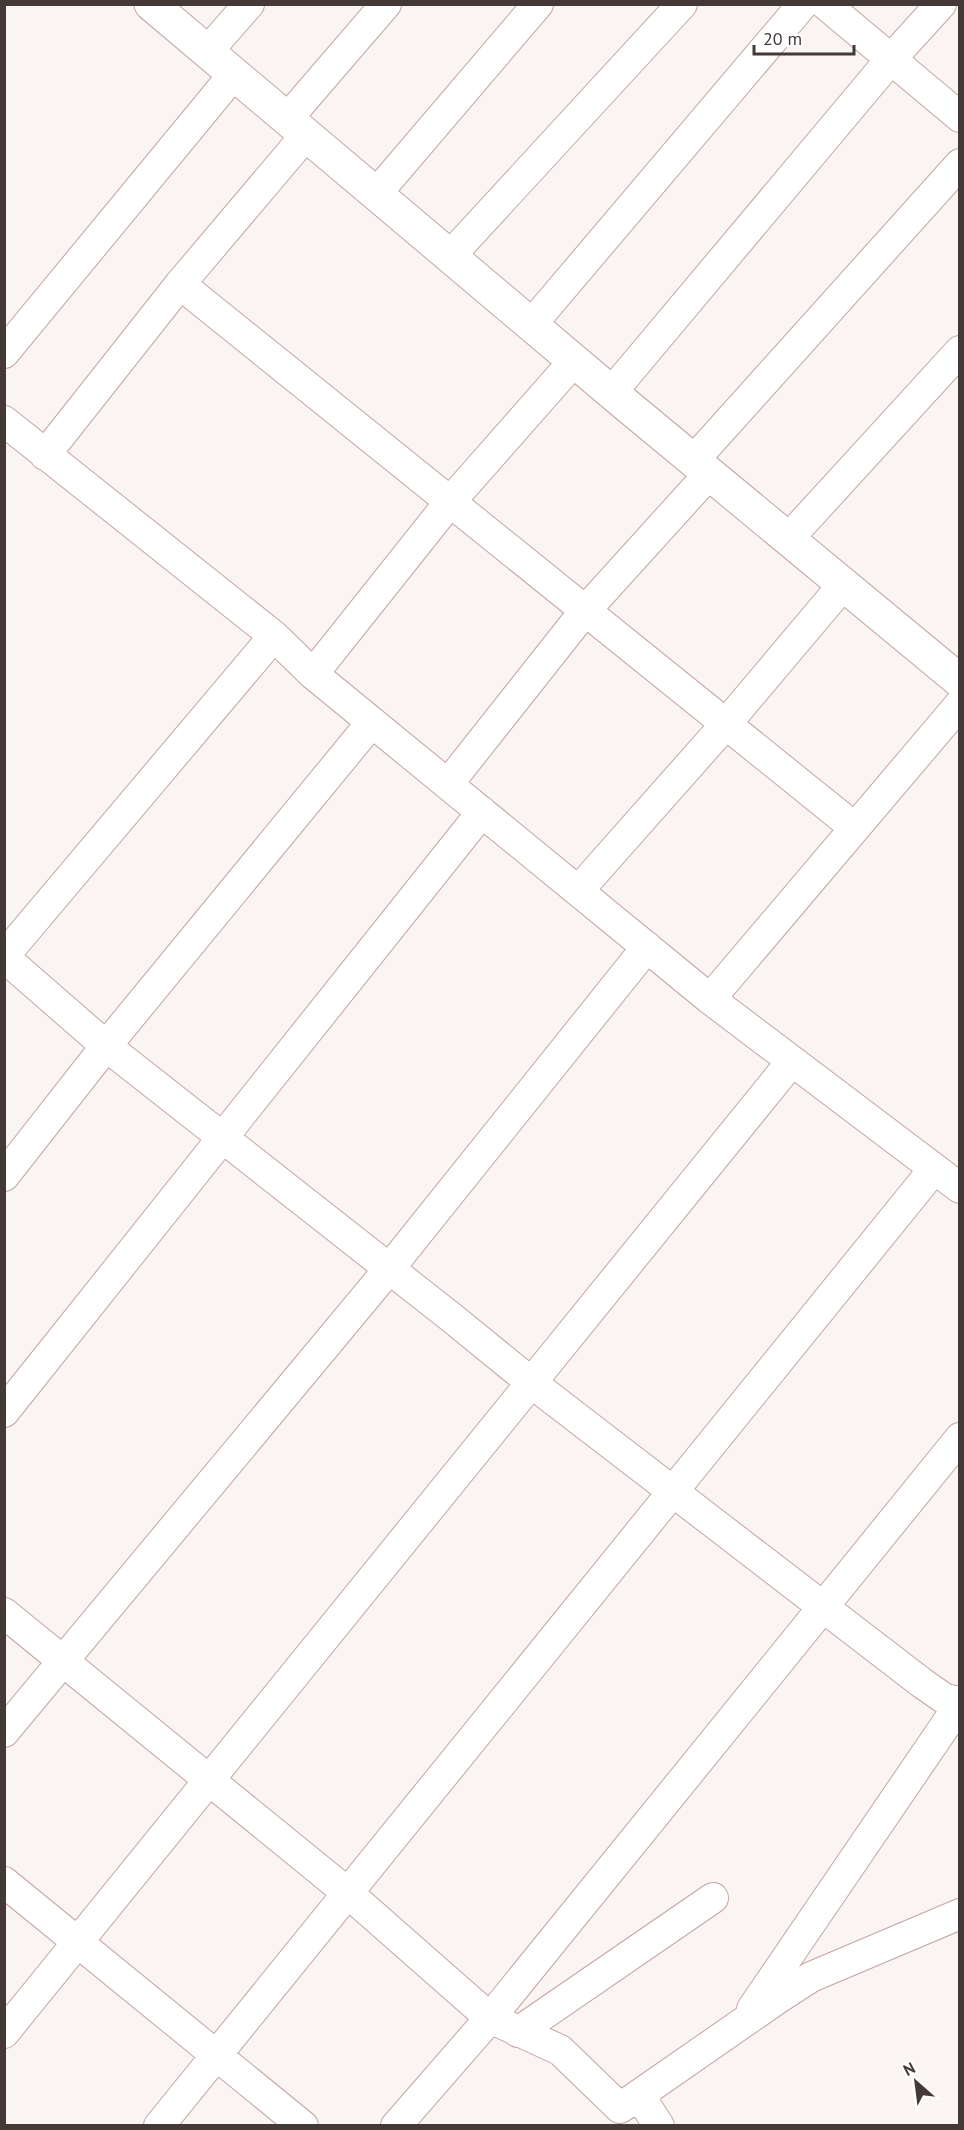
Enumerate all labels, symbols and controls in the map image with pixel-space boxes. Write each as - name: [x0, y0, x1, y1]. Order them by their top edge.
- scale bar: [754, 18, 854, 56]
- text: 20 m: [763, 27, 802, 50]
- north arrow: [886, 2052, 946, 2112]
- text: N: [900, 2057, 918, 2080]

